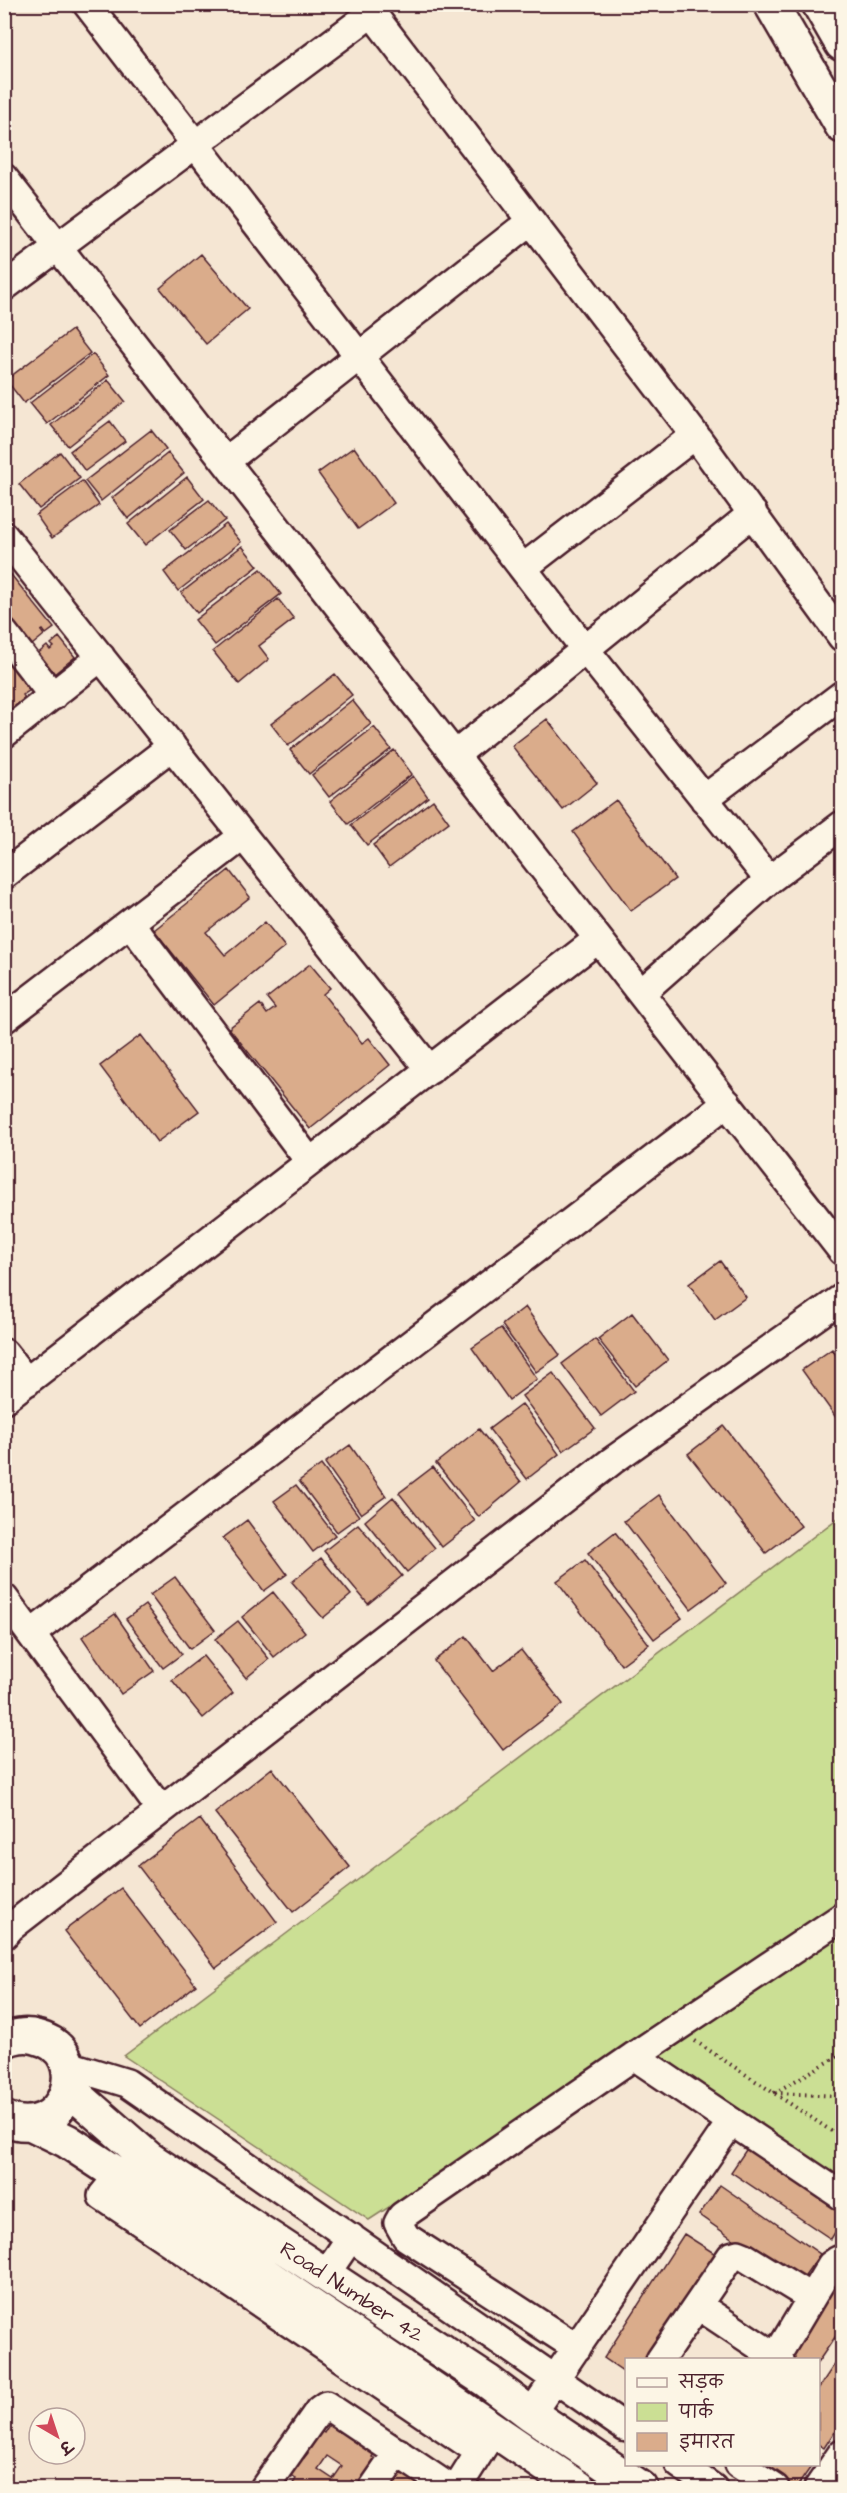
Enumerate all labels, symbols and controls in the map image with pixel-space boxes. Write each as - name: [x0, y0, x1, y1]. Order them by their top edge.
- street label: Road Number 42: [274, 2235, 430, 2349]
- legend: [625, 2358, 820, 2466]
- text: सड़क: [678, 2370, 724, 2395]
- text: पार्क: [678, 2398, 714, 2425]
- north arrow: [27, 2406, 87, 2466]
- text: इमारत: [679, 2430, 735, 2455]
- text: उ: [54, 2434, 78, 2460]

